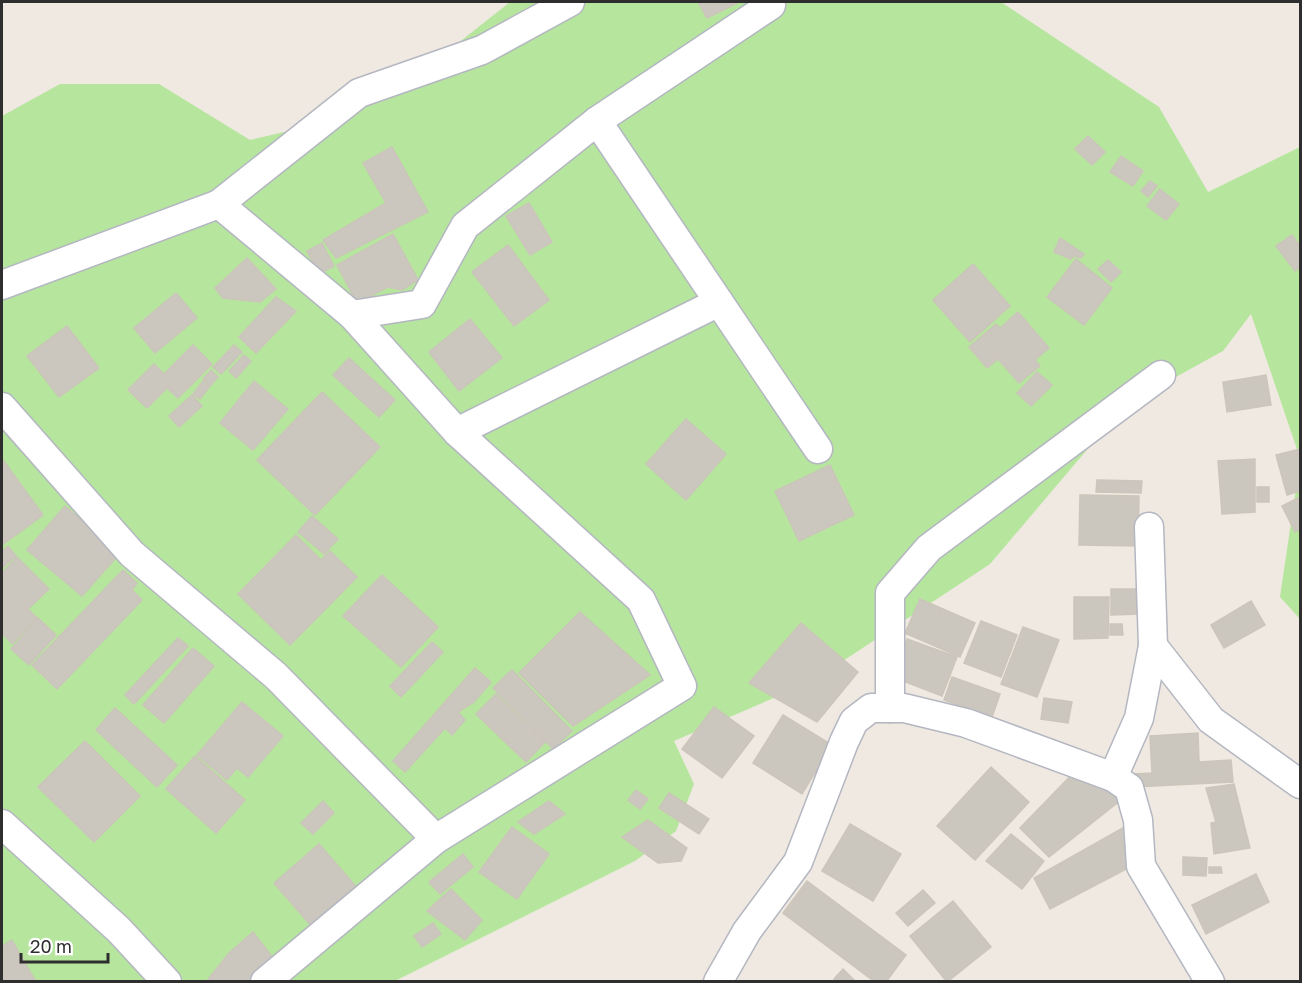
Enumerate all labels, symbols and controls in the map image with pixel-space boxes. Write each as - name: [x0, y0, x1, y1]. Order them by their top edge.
- scale bar: [21, 926, 108, 964]
- text: 20 m: [30, 935, 72, 957]

